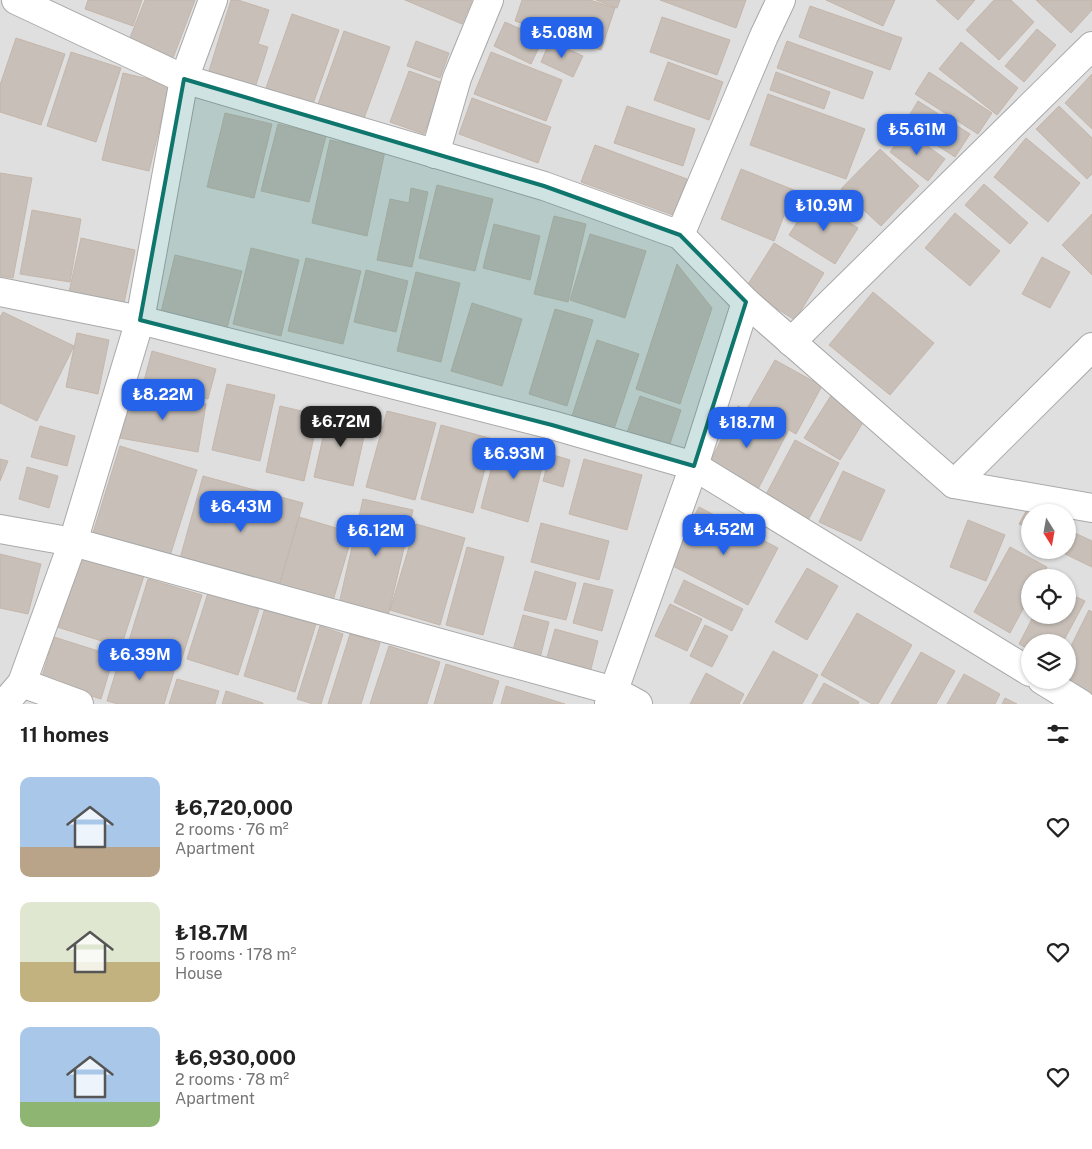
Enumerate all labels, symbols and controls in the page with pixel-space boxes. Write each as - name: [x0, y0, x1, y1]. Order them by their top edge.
- pin: ₺5.08M: [521, 17, 603, 59]
- text: ₺5.08M: [531, 23, 593, 42]
- pin: ₺5.61M: [876, 114, 958, 156]
- text: ₺5.61M: [888, 120, 946, 139]
- pin: ₺10.9M: [783, 190, 865, 232]
- text: ₺10.9M: [795, 196, 853, 215]
- pin: ₺8.22M: [122, 378, 204, 421]
- text: ₺8.22M: [133, 385, 193, 404]
- pin: ₺6.72M: [300, 406, 382, 448]
- pin: ₺18.7M: [706, 406, 788, 449]
- text: ₺6.72M: [312, 412, 370, 431]
- text: ₺18.7M: [719, 413, 775, 432]
- pin: ₺6.93M: [473, 438, 555, 480]
- text: ₺6.93M: [483, 444, 545, 463]
- pin: ₺6.43M: [200, 490, 282, 533]
- text: ₺6.43M: [210, 497, 272, 516]
- north arrow: [1021, 504, 1076, 559]
- map controls: [1021, 504, 1076, 689]
- pin: ₺6.12M: [335, 514, 417, 557]
- pin: ₺4.52M: [683, 514, 765, 556]
- text: ₺4.52M: [694, 520, 754, 539]
- text: ₺6.12M: [347, 521, 405, 540]
- button: locate: [1021, 569, 1076, 624]
- button: layers: [1021, 634, 1076, 689]
- pin: ₺6.39M: [99, 638, 181, 681]
- text: ₺6.39M: [109, 645, 171, 664]
- icon: filters: [1044, 720, 1072, 748]
- text: 11 homes: [20, 722, 109, 747]
- text: ₺6,720,000: [175, 795, 293, 820]
- icon: home: [60, 797, 120, 857]
- icon: heart: [1044, 813, 1072, 841]
- text: 2 rooms · 76 m²: [175, 820, 289, 839]
- text: Apartment: [175, 839, 255, 858]
- text: ₺18.7M: [175, 920, 248, 945]
- icon: home: [60, 922, 120, 982]
- icon: heart: [1044, 938, 1072, 966]
- text: 5 rooms · 178 m²: [175, 945, 296, 964]
- text: House: [175, 964, 223, 983]
- text: ₺6,930,000: [175, 1045, 296, 1070]
- icon: home: [60, 1047, 120, 1107]
- icon: heart: [1044, 1063, 1072, 1091]
- text: 2 rooms · 78 m²: [175, 1070, 289, 1089]
- text: Apartment: [175, 1089, 255, 1108]

